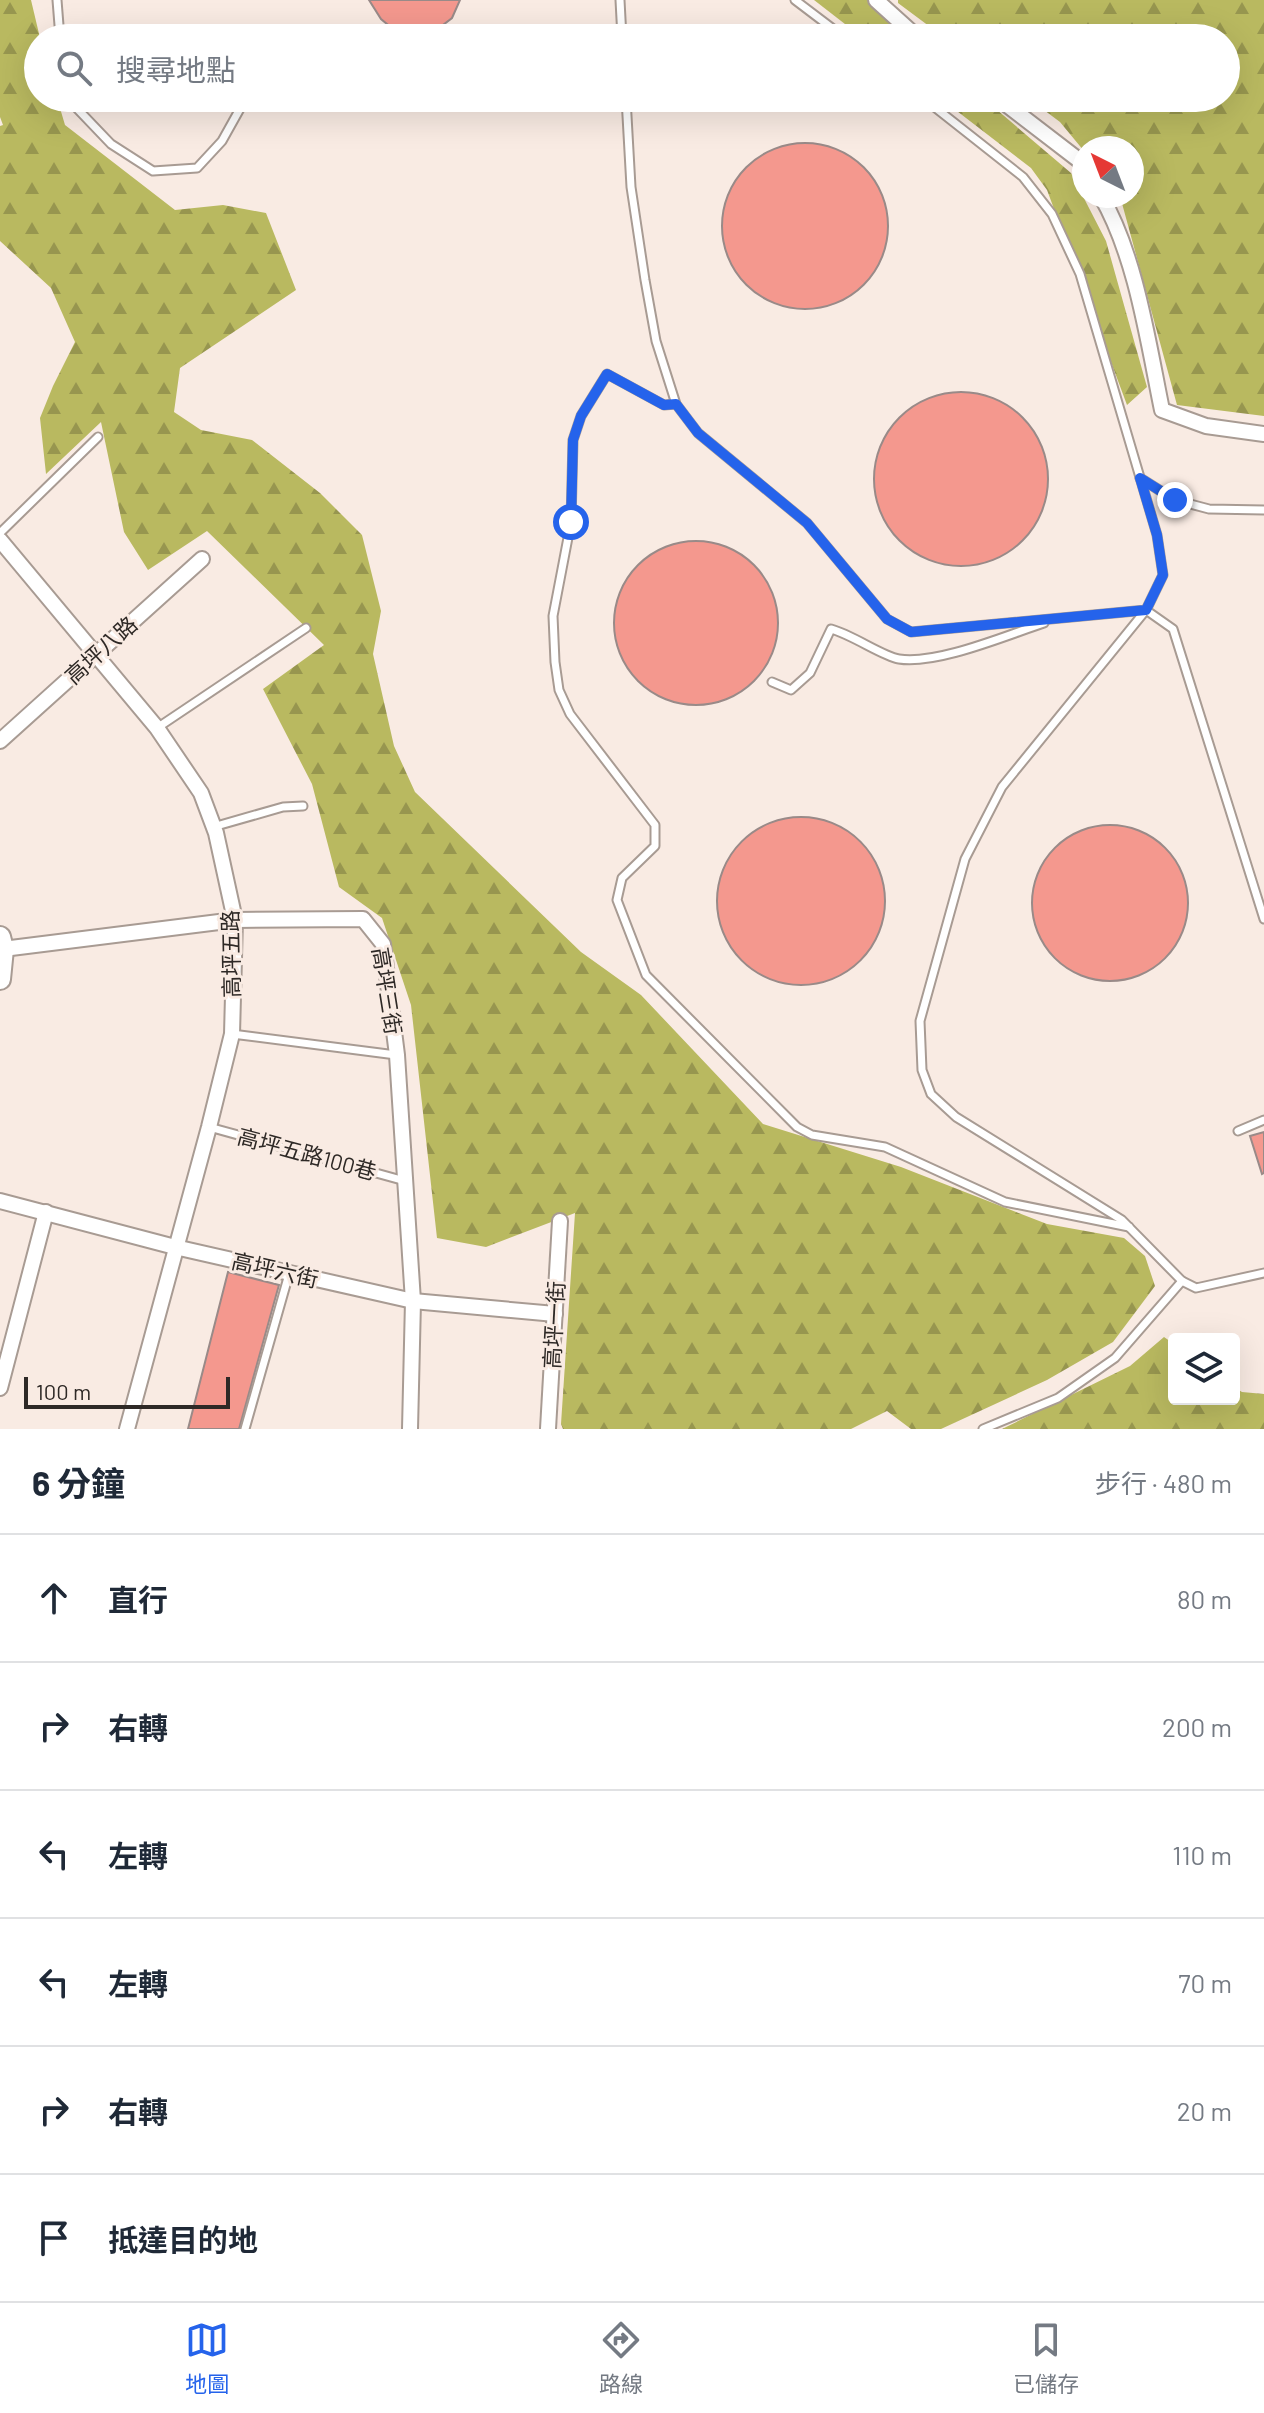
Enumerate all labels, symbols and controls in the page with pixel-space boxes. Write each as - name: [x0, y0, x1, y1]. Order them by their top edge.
- search box: [24, 24, 1240, 112]
- icon: search: [52, 46, 96, 90]
- text: 搜尋地點: [116, 51, 236, 87]
- north arrow: [1072, 136, 1144, 208]
- route end: [1157, 482, 1193, 518]
- route start: [553, 504, 589, 540]
- street label: 高坪八路: [59, 610, 142, 688]
- street label: 高坪五路: [216, 910, 244, 998]
- street label: 高坪三街: [368, 945, 408, 1036]
- street label: 高坪五路100巷: [235, 1122, 379, 1184]
- street label: 高坪六街: [229, 1246, 321, 1292]
- street label: 高坪一街: [538, 1280, 568, 1370]
- map controls: [1168, 1333, 1240, 1405]
- button: layers: [1168, 1333, 1240, 1405]
- scale bar: [24, 1373, 230, 1409]
- text: 100 m: [36, 1378, 91, 1404]
- text: 6 分鐘: [32, 1462, 125, 1503]
- text: 步行 · 480 m: [1095, 1467, 1232, 1498]
- icon: ahead: [32, 1576, 76, 1620]
- text: 直行: [108, 1581, 168, 1617]
- text: 80 m: [1177, 1583, 1232, 1614]
- icon: right: [32, 1704, 76, 1748]
- text: 右轉: [108, 1709, 168, 1745]
- text: 200 m: [1162, 1711, 1232, 1742]
- icon: left: [32, 1832, 76, 1876]
- text: 左轉: [108, 1837, 168, 1873]
- text: 110 m: [1172, 1839, 1232, 1870]
- icon: left: [32, 1960, 76, 2004]
- text: 左轉: [108, 1965, 168, 2001]
- text: 70 m: [1178, 1967, 1232, 1998]
- icon: right: [32, 2088, 76, 2132]
- text: 右轉: [108, 2093, 168, 2129]
- text: 20 m: [1177, 2095, 1232, 2126]
- icon: arrive: [32, 2216, 76, 2260]
- text: 抵達目的地: [108, 2221, 258, 2257]
- tab: 地圖: [185, 2318, 229, 2398]
- tab: 路線: [599, 2318, 643, 2398]
- tab: 已儲存: [1013, 2318, 1079, 2398]

